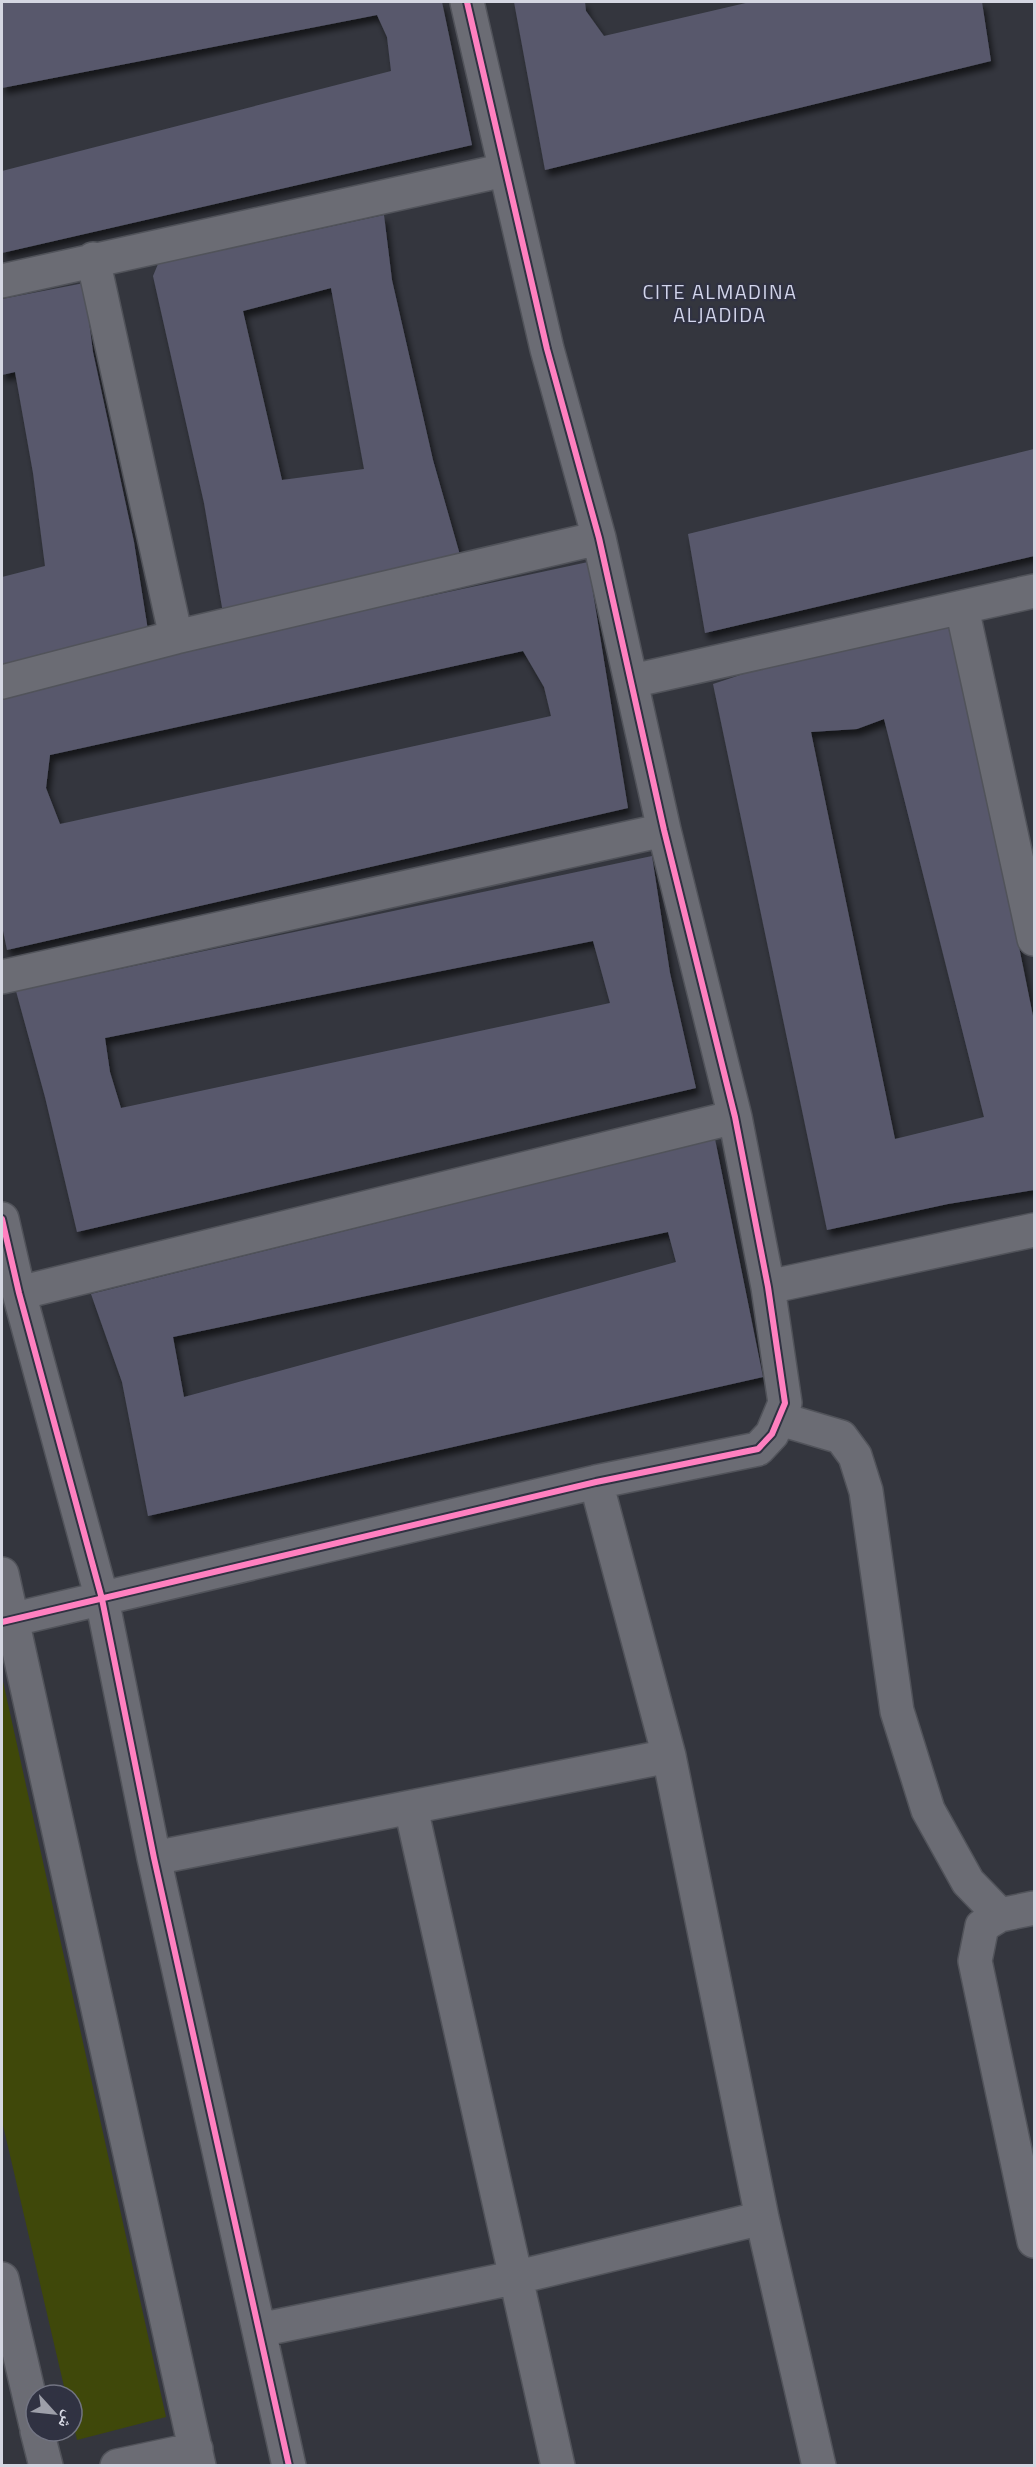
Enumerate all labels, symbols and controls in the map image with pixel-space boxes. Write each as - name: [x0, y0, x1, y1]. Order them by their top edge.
- district label: CITE ALMADINA ALJADIDA: [643, 276, 797, 330]
- north arrow: [24, 2383, 84, 2443]
- text: ش: [53, 2407, 82, 2433]

